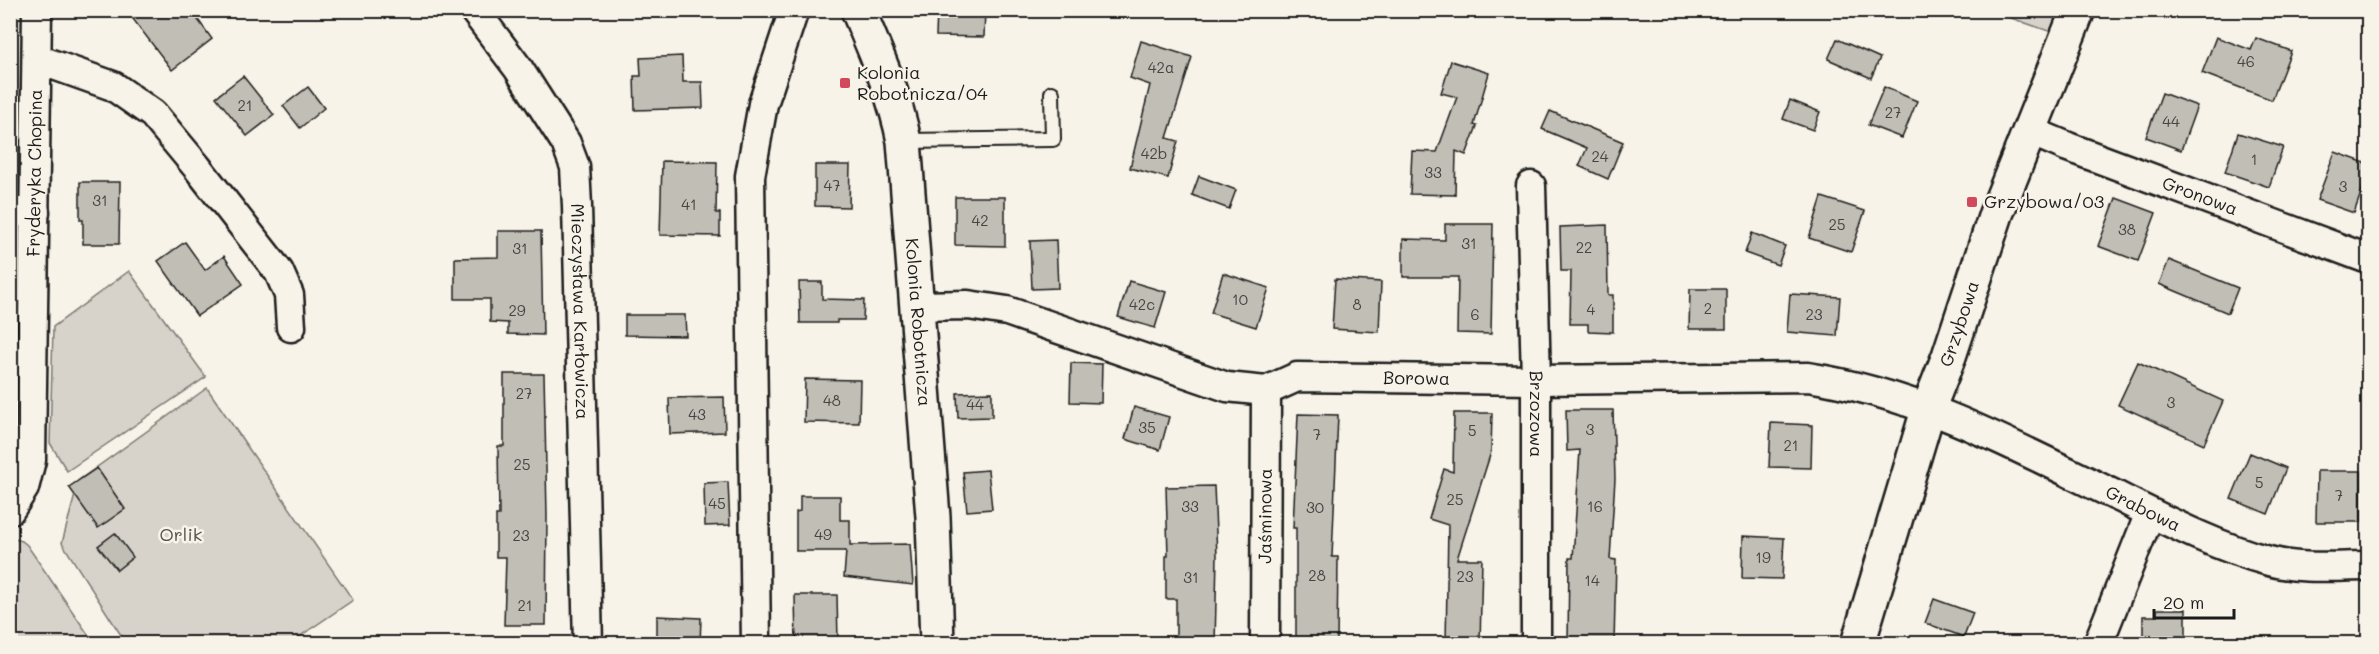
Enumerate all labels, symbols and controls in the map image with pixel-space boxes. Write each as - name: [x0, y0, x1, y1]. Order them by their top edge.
- house number: 46: [2237, 51, 2255, 71]
- house number: 42a: [1148, 57, 1174, 77]
- place label: Kolonia Robotnicza/04: [857, 60, 988, 105]
- marker: Kolonia Robotnicza/04: [838, 76, 852, 90]
- street label: Fryderyka Chopina: [21, 89, 47, 257]
- house number: 21: [237, 95, 253, 115]
- house number: 27: [1885, 102, 1901, 122]
- house number: 44: [2162, 111, 2180, 131]
- house number: 42b: [1141, 143, 1167, 163]
- house number: 24: [1591, 146, 1609, 166]
- house number: 1: [2251, 149, 2257, 169]
- house number: 33: [1424, 162, 1442, 182]
- street label: Gronowa: [2159, 170, 2241, 220]
- house number: 47: [823, 175, 841, 195]
- house number: 3: [2339, 176, 2348, 196]
- place label: Grzybowa/03: [1984, 189, 2104, 213]
- house number: 31: [92, 190, 108, 210]
- house number: 41: [681, 194, 697, 214]
- marker: Grzybowa/03: [1965, 195, 1979, 209]
- street label: Mieczysława Karłowicza: [566, 203, 595, 420]
- house number: 42: [971, 210, 989, 230]
- house number: 25: [1828, 214, 1846, 234]
- house number: 38: [2118, 219, 2136, 239]
- house number: 31: [1461, 233, 1477, 253]
- street label: Kolonia Robotnicza: [901, 237, 937, 407]
- house number: 22: [1576, 237, 1592, 257]
- house number: 31: [512, 238, 528, 258]
- street label: Grzybowa: [1933, 277, 1984, 370]
- house number: 10: [1232, 289, 1248, 309]
- house number: 42c: [1129, 294, 1155, 314]
- house number: 8: [1352, 294, 1362, 314]
- house number: 2: [1704, 298, 1712, 318]
- house number: 4: [1587, 299, 1596, 319]
- house number: 29: [508, 300, 526, 320]
- house number: 6: [1470, 304, 1480, 324]
- house number: 23: [1805, 304, 1823, 324]
- street label: Borowa: [1383, 365, 1450, 390]
- street label: Brzozowa: [1525, 370, 1549, 457]
- house number: 27: [516, 383, 532, 403]
- house number: 48: [823, 390, 841, 410]
- house number: 3: [2167, 392, 2176, 412]
- house number: 44: [966, 394, 984, 414]
- house number: 43: [688, 404, 706, 424]
- house number: 35: [1138, 417, 1156, 437]
- house number: 3: [1586, 419, 1595, 439]
- house number: 5: [1468, 420, 1476, 440]
- house number: 7: [1313, 424, 1321, 444]
- house number: 21: [1783, 435, 1799, 455]
- house number: 25: [513, 454, 531, 474]
- street label: Jaśminowa: [1252, 468, 1277, 564]
- house number: 5: [2255, 472, 2263, 492]
- street label: Grabowa: [2102, 479, 2185, 537]
- house number: 7: [2335, 485, 2343, 505]
- house number: 25: [1446, 489, 1464, 509]
- house number: 45: [708, 493, 726, 513]
- house number: 33: [1181, 496, 1199, 516]
- house number: 16: [1587, 496, 1603, 516]
- house number: 30: [1306, 497, 1324, 517]
- park label: Orlik: [160, 522, 202, 546]
- house number: 49: [814, 524, 832, 544]
- house number: 23: [512, 525, 530, 545]
- house number: 19: [1755, 547, 1771, 567]
- house number: 28: [1308, 565, 1326, 585]
- house number: 23: [1456, 566, 1474, 586]
- house number: 31: [1183, 567, 1199, 587]
- house number: 14: [1584, 570, 1600, 590]
- scale bar: [2154, 582, 2234, 620]
- text: 20 m: [2163, 590, 2204, 614]
- house number: 21: [517, 595, 533, 615]

